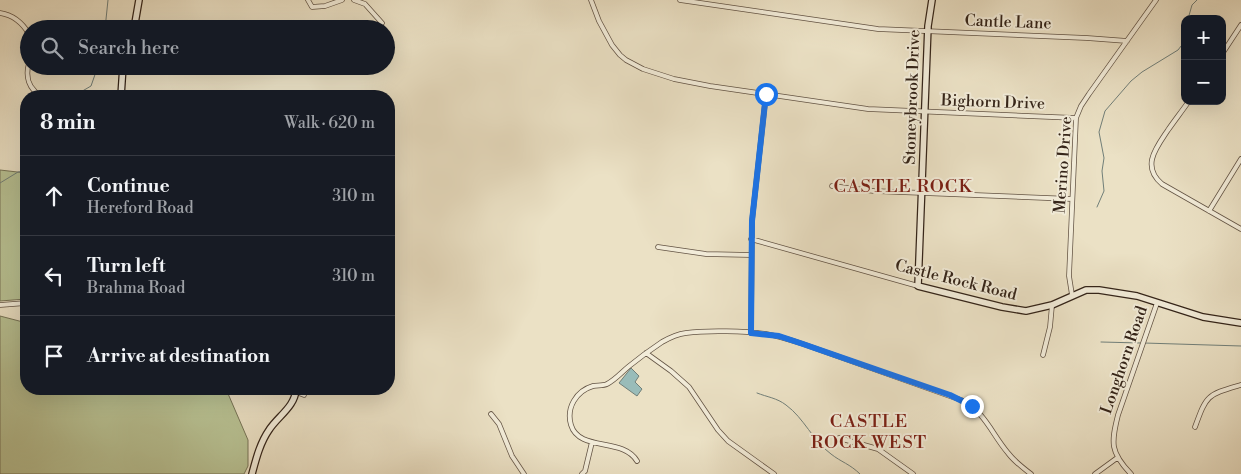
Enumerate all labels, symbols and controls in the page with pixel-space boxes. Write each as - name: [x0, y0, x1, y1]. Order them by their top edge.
- street label: Cantle Lane: [964, 10, 1052, 34]
- map controls: [1181, 15, 1226, 105]
- button: +: [1181, 15, 1226, 60]
- search box: [20, 20, 395, 75]
- street label: Stoneybrook Drive: [900, 29, 924, 165]
- icon: search: [38, 34, 66, 62]
- text: Search here: [78, 36, 179, 60]
- button: −: [1181, 60, 1226, 105]
- route start: [755, 83, 778, 106]
- street label: Bighorn Drive: [940, 90, 1045, 114]
- text: 8 min: [40, 110, 95, 136]
- text: Walk · 620 m: [284, 113, 375, 133]
- street label: Merino Drive: [1050, 116, 1076, 214]
- text: Continue: [87, 174, 170, 198]
- district label: CASTLE ROCK: [833, 175, 973, 198]
- icon: ahead: [40, 182, 68, 210]
- text: 310 m: [332, 186, 375, 206]
- text: Hereford Road: [87, 198, 194, 218]
- text: Turn left: [87, 254, 166, 278]
- street label: Castle Rock Road: [893, 255, 1019, 305]
- icon: left: [40, 262, 68, 290]
- text: 310 m: [332, 266, 375, 286]
- text: Brahma Road: [87, 278, 185, 298]
- street label: Longhorn Road: [1096, 303, 1152, 417]
- icon: arrive: [40, 342, 68, 370]
- text: Arrive at destination: [87, 344, 270, 368]
- route end: [961, 395, 984, 418]
- district label: CASTLE ROCK WEST: [811, 410, 927, 454]

